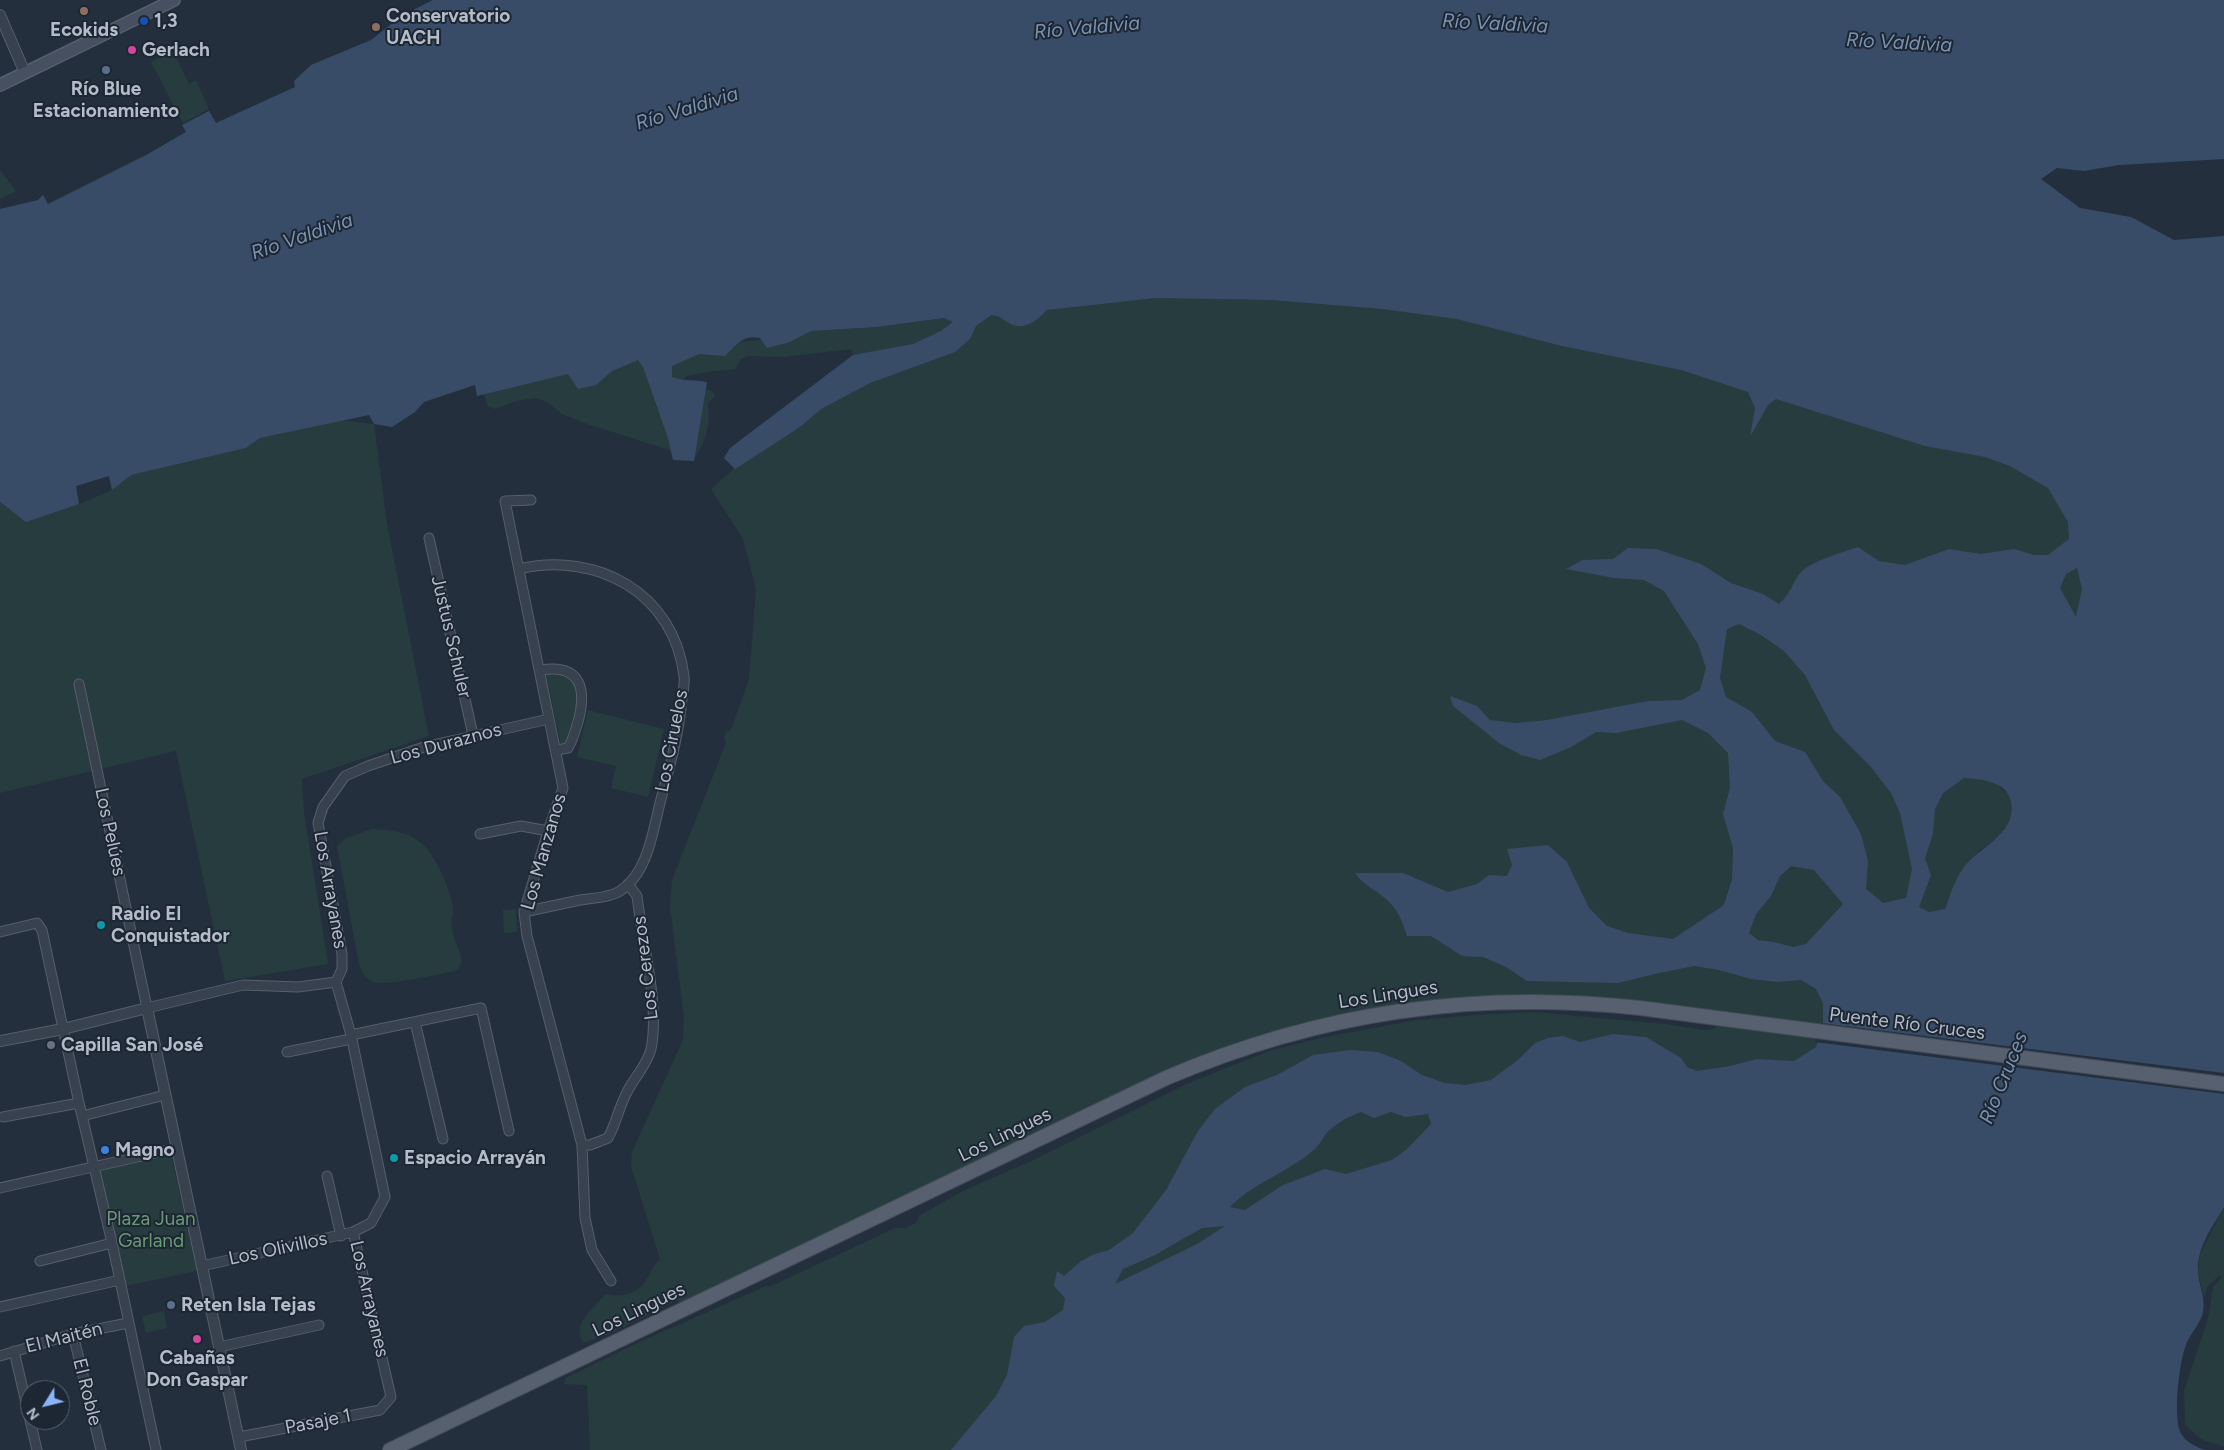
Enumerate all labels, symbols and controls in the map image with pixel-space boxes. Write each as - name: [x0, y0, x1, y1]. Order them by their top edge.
- marker: Ecokids: [78, 5, 90, 17]
- place label: Conservatorio UACH: [386, 5, 510, 49]
- water label: Río Valdivia: [1441, 9, 1549, 39]
- place label: 1,3: [154, 10, 177, 32]
- water label: Río Valdivia: [1033, 11, 1141, 45]
- marker: 1,3: [138, 15, 150, 27]
- place label: Ecokids: [50, 19, 118, 41]
- marker: Conservatorio UACH: [370, 21, 382, 33]
- water label: Río Valdivia: [1845, 28, 1953, 58]
- place label: Gerlach: [142, 39, 210, 61]
- marker: Gerlach: [126, 44, 138, 56]
- marker: Río Blue Estacionamiento: [100, 64, 112, 76]
- place label: Río Blue Estacionamiento: [33, 78, 179, 122]
- water label: Río Valdivia: [633, 82, 741, 136]
- water label: Río Valdivia: [248, 208, 356, 266]
- street label: Justus Schuler: [426, 574, 476, 700]
- street label: Los Ciruelos: [651, 688, 693, 794]
- street label: Los Duraznos: [388, 718, 504, 770]
- street label: Los Pelúes: [90, 786, 130, 878]
- street label: Los Manzanos: [516, 791, 572, 913]
- street label: Los Arrayanes: [308, 829, 352, 951]
- place label: Radio El Conquistador: [111, 903, 230, 947]
- street label: Los Cerezos: [628, 915, 664, 1021]
- marker: Radio El Conquistador: [95, 919, 107, 931]
- street label: Los Lingues: [1337, 976, 1439, 1014]
- street label: Puente Río Cruces: [1828, 1003, 1986, 1045]
- water label: Río Cruces: [1975, 1028, 2033, 1128]
- place label: Capilla San José: [61, 1034, 203, 1056]
- marker: Capilla San José: [45, 1039, 57, 1051]
- street label: Los Lingues: [955, 1103, 1055, 1167]
- place label: Magno: [115, 1139, 175, 1161]
- marker: Magno: [99, 1144, 111, 1156]
- place label: Espacio Arrayán: [404, 1147, 546, 1169]
- marker: Espacio Arrayán: [388, 1152, 400, 1164]
- park label: Plaza Juan Garland: [106, 1208, 196, 1252]
- street label: Los Olivillos: [227, 1227, 329, 1271]
- street label: Los Arrayanes: [345, 1238, 393, 1360]
- street label: Los Lingues: [589, 1278, 689, 1342]
- place label: Reten Isla Tejas: [181, 1294, 316, 1316]
- marker: Reten Isla Tejas: [165, 1299, 177, 1311]
- street label: El Maitén: [23, 1317, 105, 1359]
- marker: Cabañas Don Gaspar: [191, 1333, 203, 1345]
- place label: Cabañas Don Gaspar: [146, 1347, 248, 1391]
- street label: El Roble: [68, 1356, 106, 1428]
- north arrow: [20, 1380, 70, 1430]
- text: N: [23, 1404, 43, 1423]
- street label: Pasaje 1: [283, 1404, 353, 1440]

